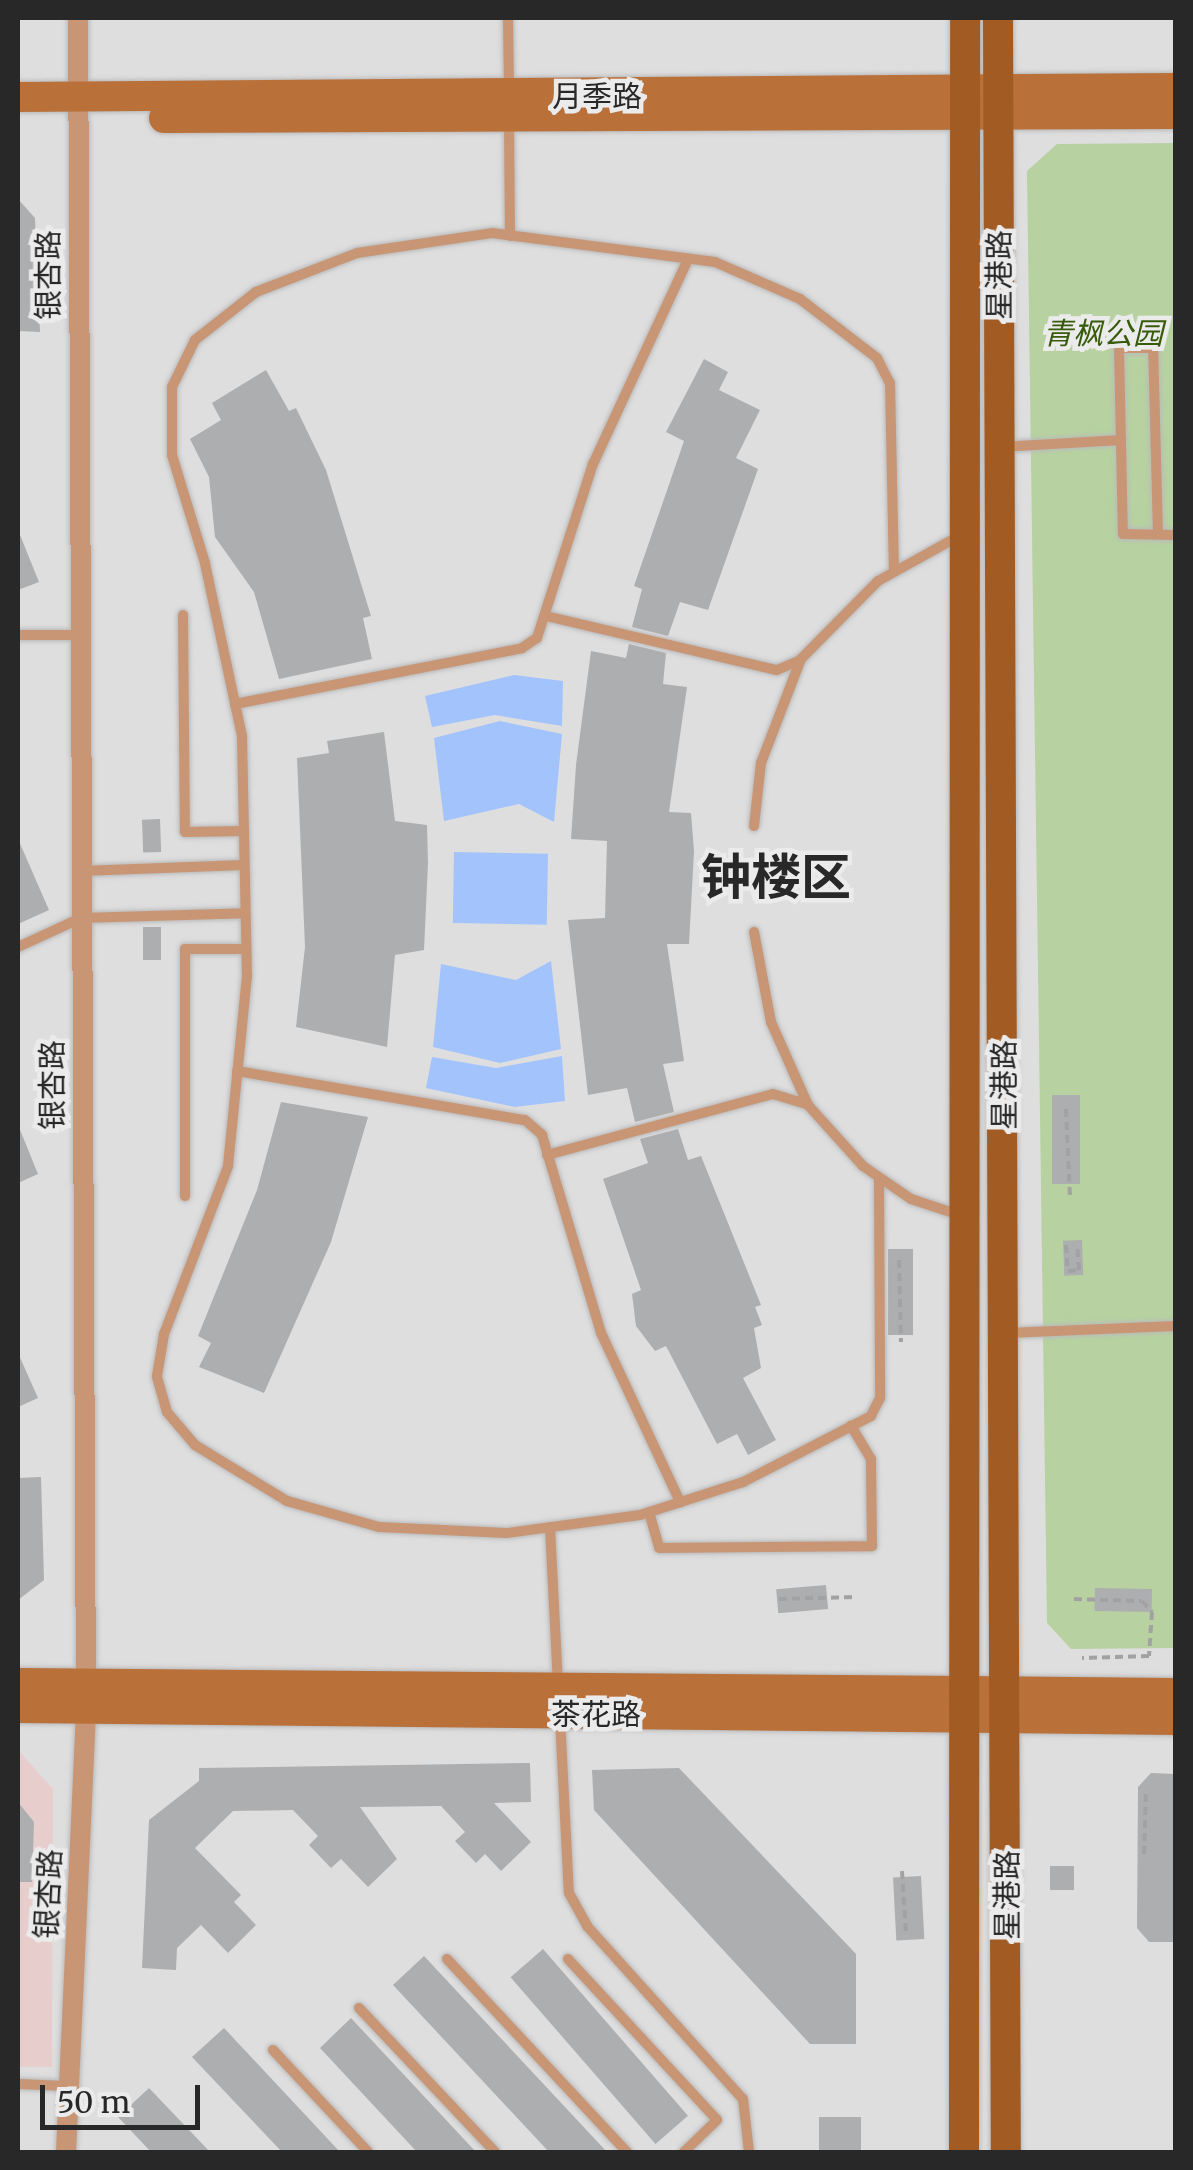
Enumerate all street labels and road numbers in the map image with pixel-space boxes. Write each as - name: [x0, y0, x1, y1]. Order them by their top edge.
- street label: 月季路: [552, 78, 642, 114]
- street label: 银杏路: [30, 230, 66, 320]
- street label: 星港路: [981, 230, 1017, 320]
- street label: 银杏路: [34, 1040, 70, 1130]
- street label: 星港路: [986, 1040, 1022, 1130]
- street label: 茶花路: [551, 1696, 641, 1732]
- street label: 银杏路: [28, 1848, 68, 1940]
- street label: 星港路: [989, 1850, 1025, 1940]

